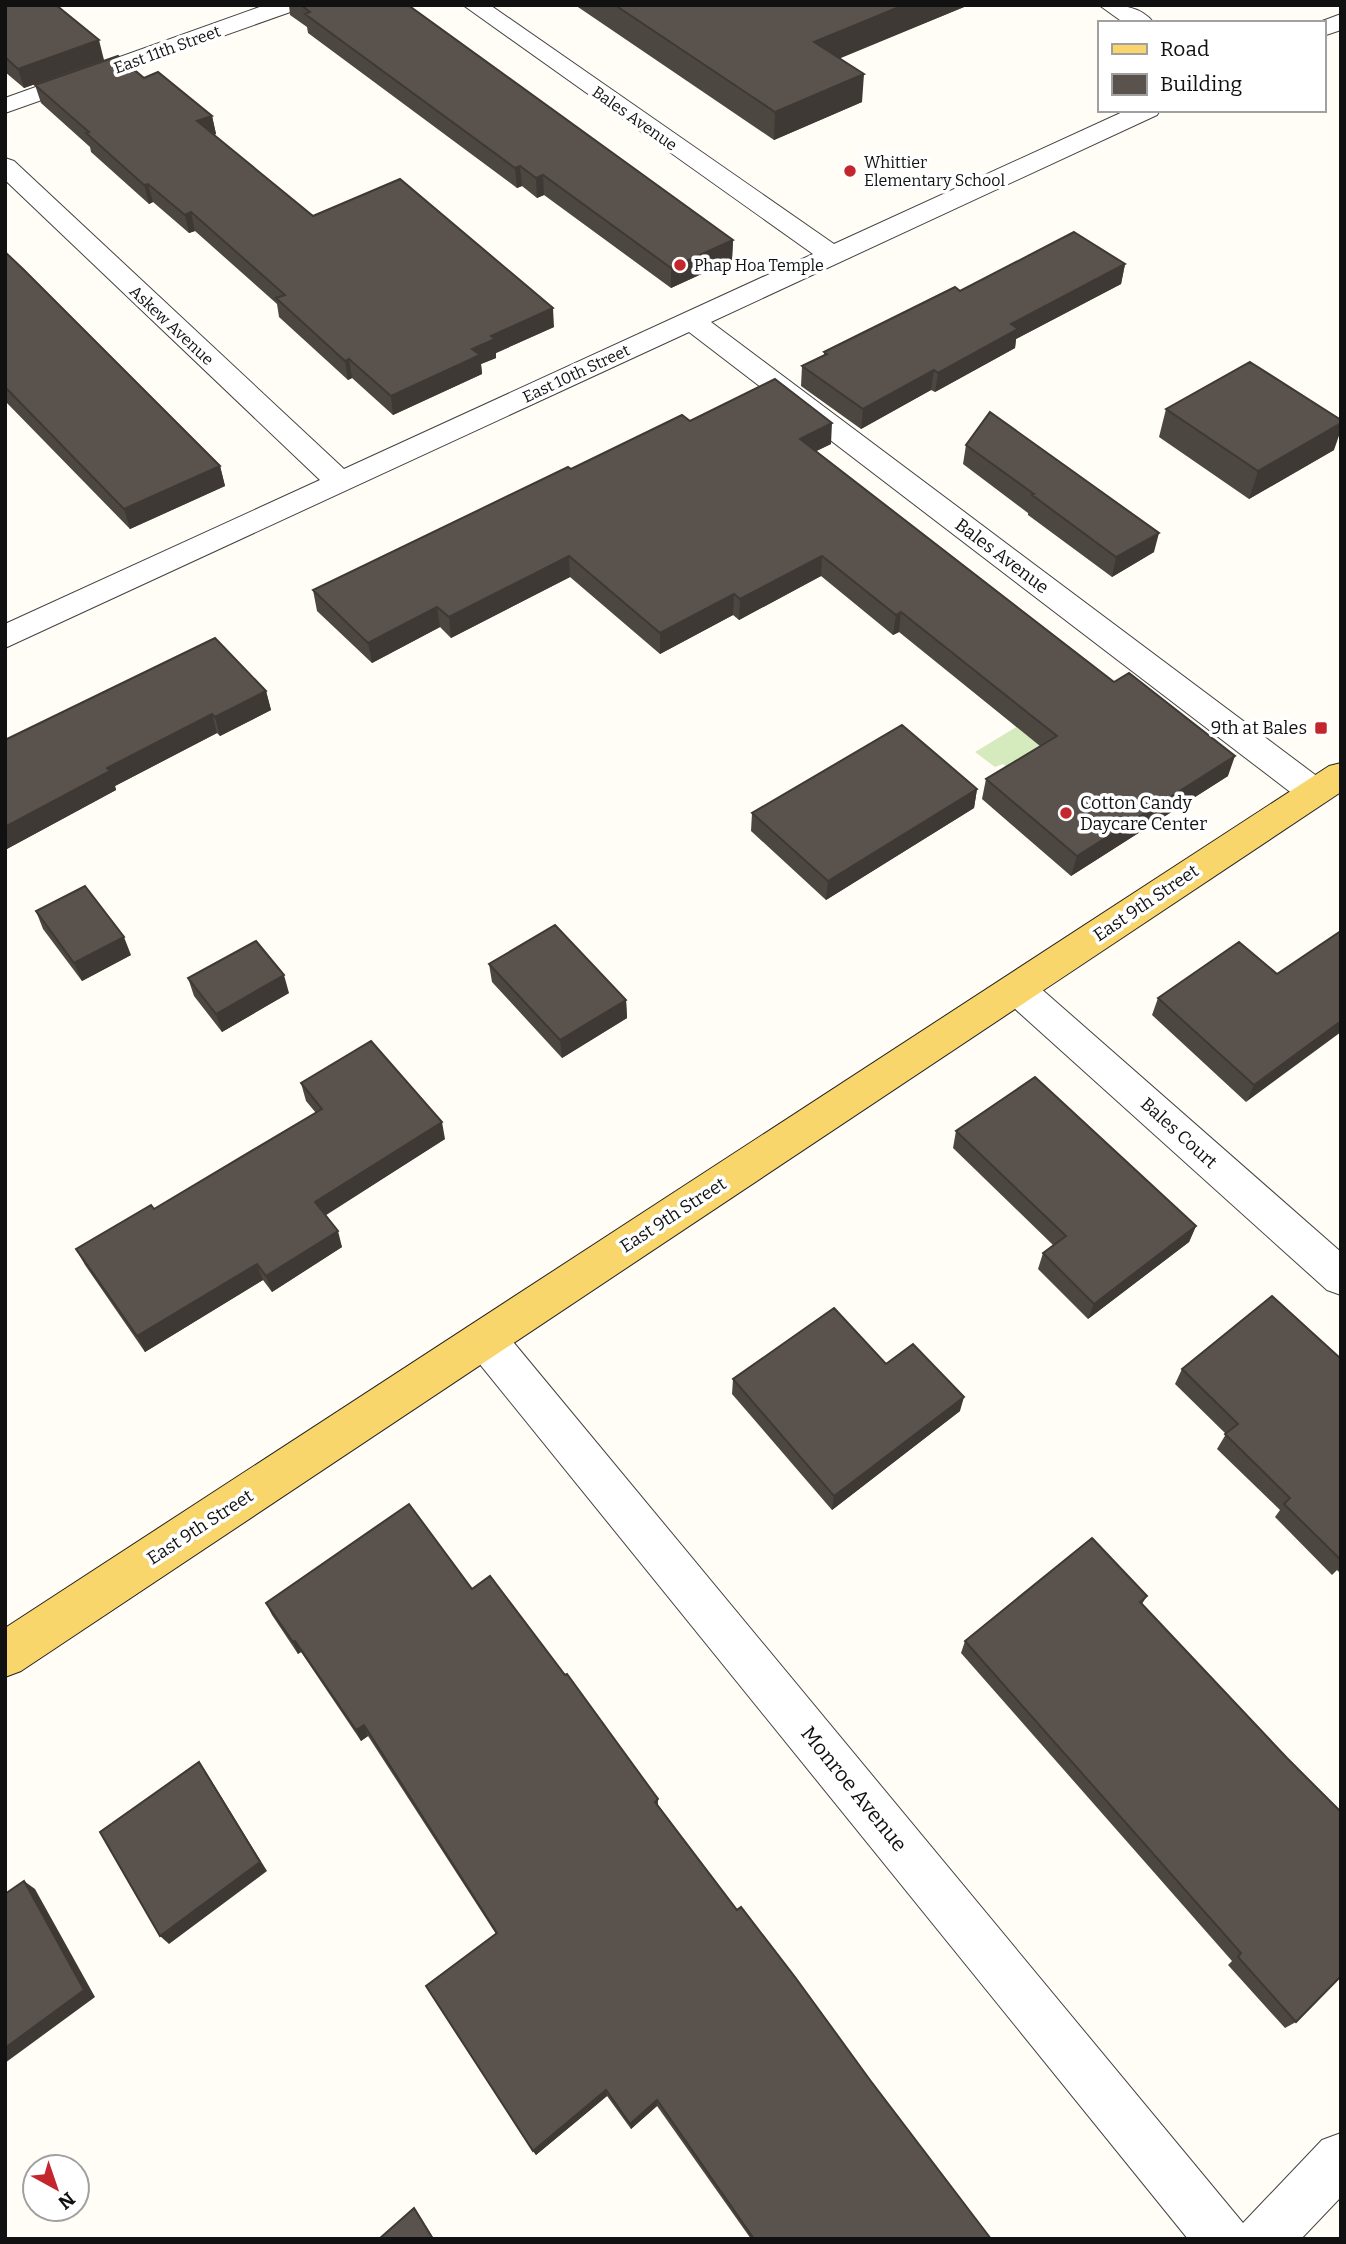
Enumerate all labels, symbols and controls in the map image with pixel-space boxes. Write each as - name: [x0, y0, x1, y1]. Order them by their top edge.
- street label: East 11th Street: [111, 21, 223, 78]
- legend: [1098, 21, 1325, 112]
- text: Road: [1160, 36, 1209, 62]
- text: Building: [1160, 71, 1243, 97]
- street label: Bales Avenue: [589, 82, 681, 155]
- place label: Whittier Elementary School: [864, 153, 1005, 190]
- marker: Whittier Elementary School: [842, 163, 858, 179]
- place label: Phap Hoa Temple: [694, 256, 824, 275]
- marker: Phap Hoa Temple: [672, 257, 688, 273]
- street label: Askew Avenue: [126, 282, 218, 369]
- street label: East 10th Street: [520, 340, 633, 407]
- street label: Bales Avenue: [951, 514, 1053, 598]
- place label: 9th at Bales: [1211, 717, 1307, 739]
- marker: 9th at Bales: [1313, 720, 1329, 736]
- place label: Cotton Candy Daycare Center: [1080, 792, 1207, 835]
- marker: Cotton Candy Daycare Center: [1058, 805, 1074, 821]
- street label: East 9th Street: [1089, 860, 1203, 946]
- street label: Bales Court: [1136, 1093, 1222, 1173]
- street label: East 9th Street: [616, 1172, 731, 1257]
- street label: East 9th Street: [143, 1484, 258, 1569]
- street label: Monroe Avenue: [795, 1721, 913, 1857]
- north arrow: [21, 2153, 91, 2223]
- text: N: [53, 2187, 80, 2214]

